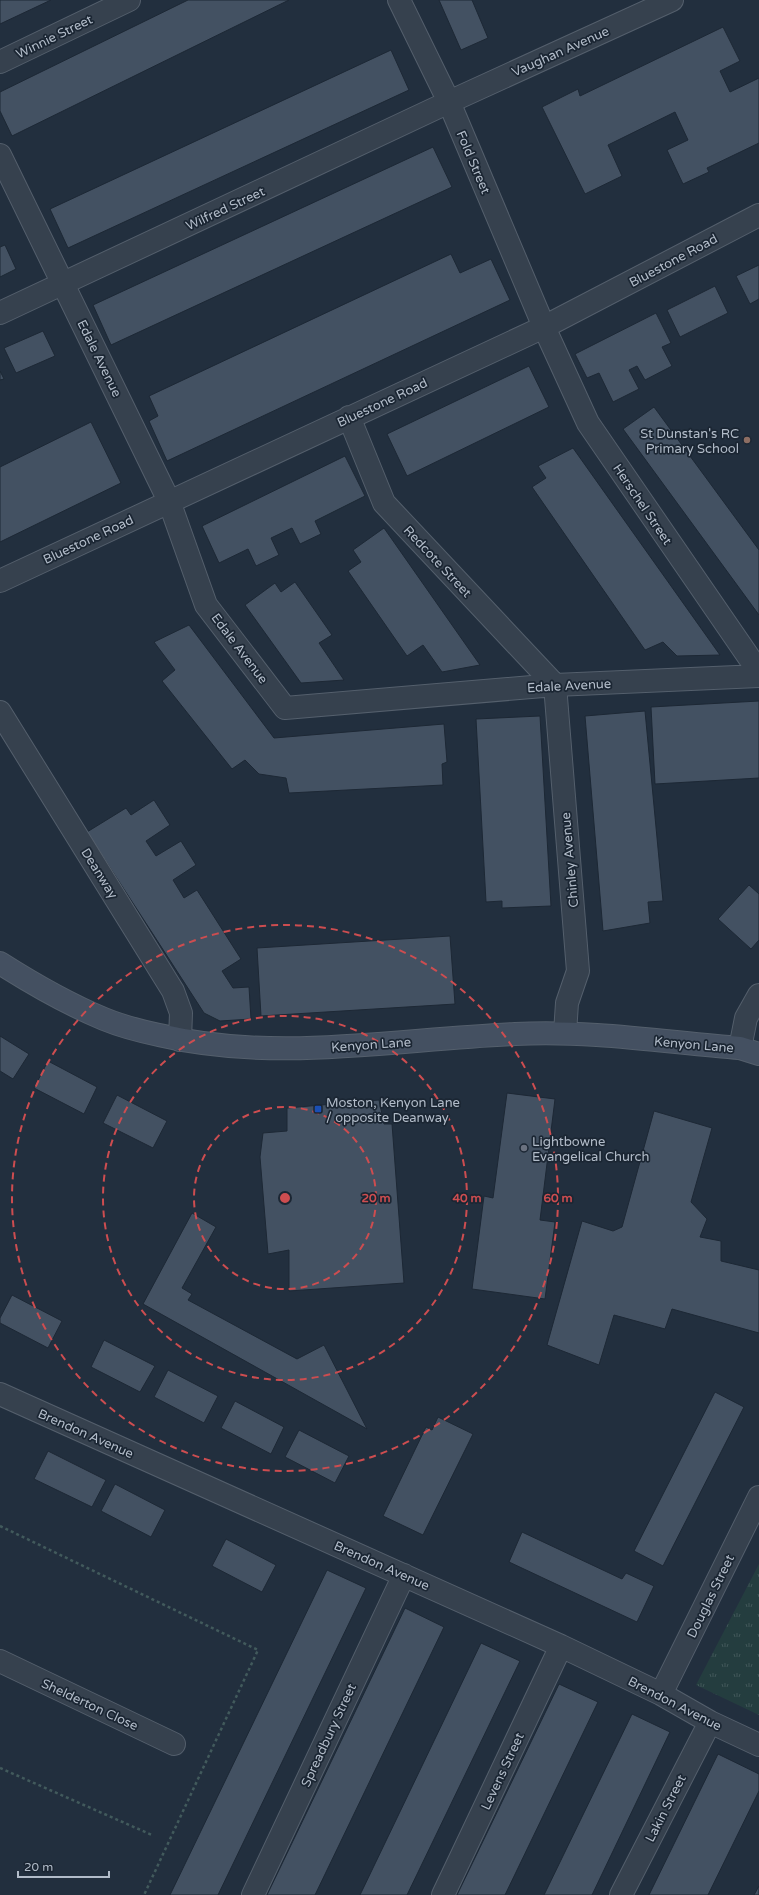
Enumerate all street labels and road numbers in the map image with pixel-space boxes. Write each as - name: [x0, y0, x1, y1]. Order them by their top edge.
- street label: Winnie Street: [14, 11, 95, 62]
- street label: Vaughan Avenue: [509, 23, 612, 81]
- street label: Fold Street: [453, 128, 494, 197]
- street label: Wilfred Street: [183, 184, 267, 234]
- street label: Bluestone Road: [627, 231, 720, 291]
- street label: Edale Avenue: [73, 317, 125, 400]
- street label: Bluestone Road: [335, 375, 430, 431]
- street label: Herschel Street: [609, 461, 675, 548]
- street label: Bluestone Road: [41, 512, 136, 568]
- street label: Redcote Street: [400, 522, 475, 601]
- street label: Edale Avenue: [207, 610, 271, 687]
- street label: Edale Avenue: [527, 676, 611, 696]
- street label: Chinley Avenue: [558, 812, 582, 908]
- street label: Deanway: [77, 845, 121, 902]
- street label: Kenyon Lane: [331, 1034, 412, 1056]
- street label: Kenyon Lane: [653, 1034, 734, 1056]
- street label: Brendon Avenue: [35, 1406, 136, 1462]
- street label: Brendon Avenue: [331, 1538, 432, 1594]
- street label: Douglas Street: [684, 1552, 738, 1641]
- street label: Brendon Avenue: [625, 1673, 724, 1734]
- street label: Shelderton Close: [39, 1676, 140, 1734]
- street label: Spreadbury Street: [298, 1681, 360, 1790]
- street label: Levens Street: [478, 1730, 528, 1813]
- street label: Lakin Street: [642, 1772, 690, 1845]

